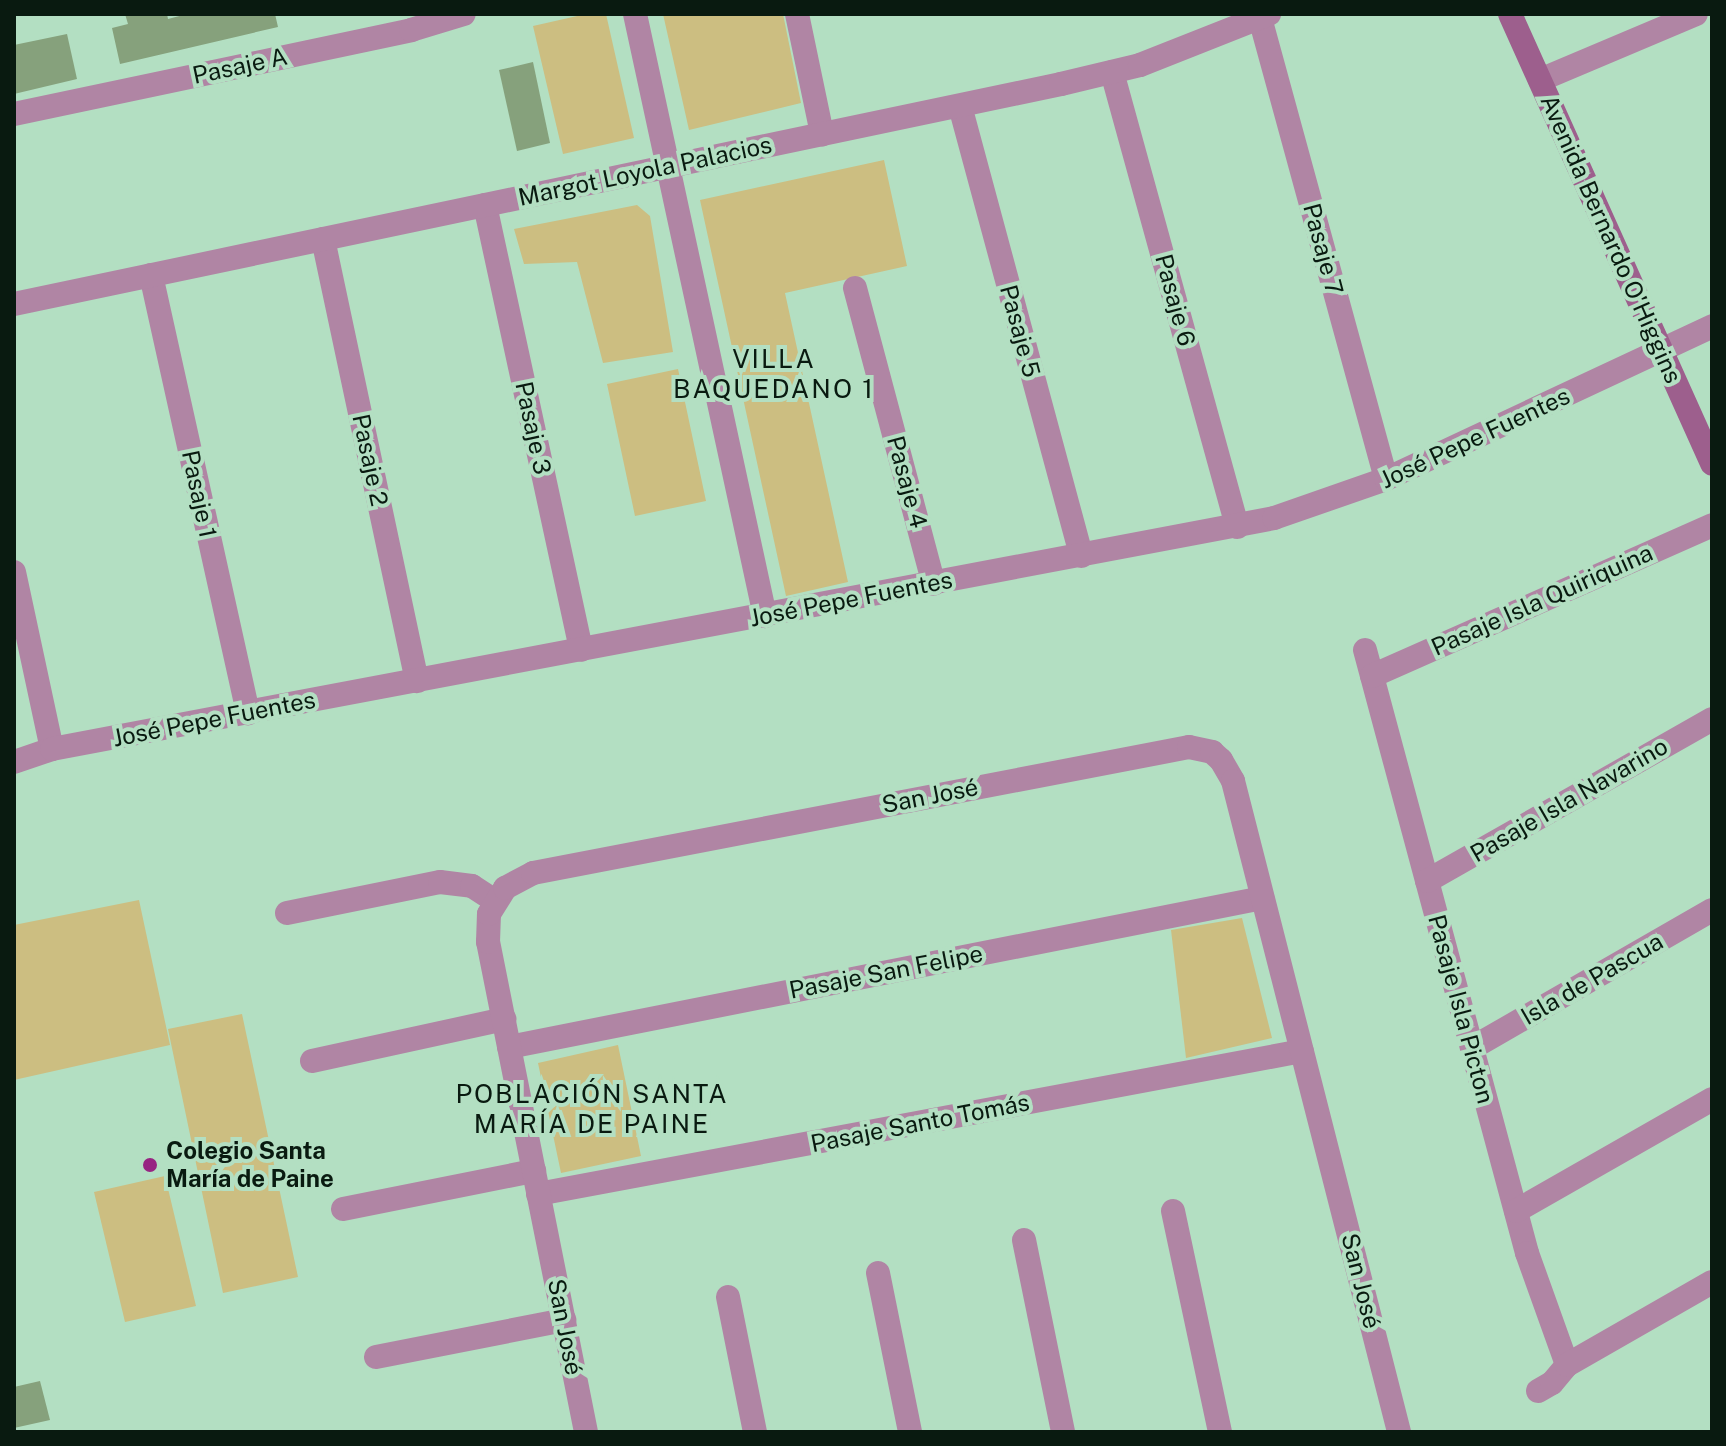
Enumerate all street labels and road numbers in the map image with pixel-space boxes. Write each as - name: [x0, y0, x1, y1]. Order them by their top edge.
- street label: Pasaje A: [190, 42, 290, 90]
- street label: Avenida Bernardo O'Higgins: [1534, 90, 1688, 388]
- street label: Margot Loyola Palacios: [516, 130, 774, 212]
- street label: Pasaje 7: [1297, 200, 1349, 298]
- street label: Pasaje 6: [1149, 251, 1201, 349]
- street label: Pasaje 5: [994, 282, 1046, 380]
- street label: Pasaje 3: [509, 379, 557, 477]
- street label: José Pepe Fuentes: [1375, 381, 1575, 495]
- street label: Pasaje 2: [346, 411, 394, 509]
- street label: Pasaje 4: [881, 433, 933, 531]
- street label: Pasaje 1: [176, 447, 222, 541]
- street label: Pasaje Isla Quiriquina: [1427, 538, 1657, 662]
- street label: José Pepe Fuentes: [747, 565, 955, 633]
- street label: José Pepe Fuentes: [110, 685, 318, 753]
- street label: Pasaje Isla Navarino: [1465, 732, 1673, 868]
- street label: San José: [879, 773, 981, 819]
- street label: Pasaje Isla Picton: [1422, 911, 1500, 1107]
- street label: Isla de Pascua: [1516, 927, 1668, 1031]
- street label: Pasaje San Felipe: [787, 939, 985, 1005]
- street label: Pasaje Santo Tomás: [808, 1088, 1032, 1158]
- street label: San José: [1335, 1230, 1387, 1332]
- street label: San José: [542, 1276, 588, 1378]

